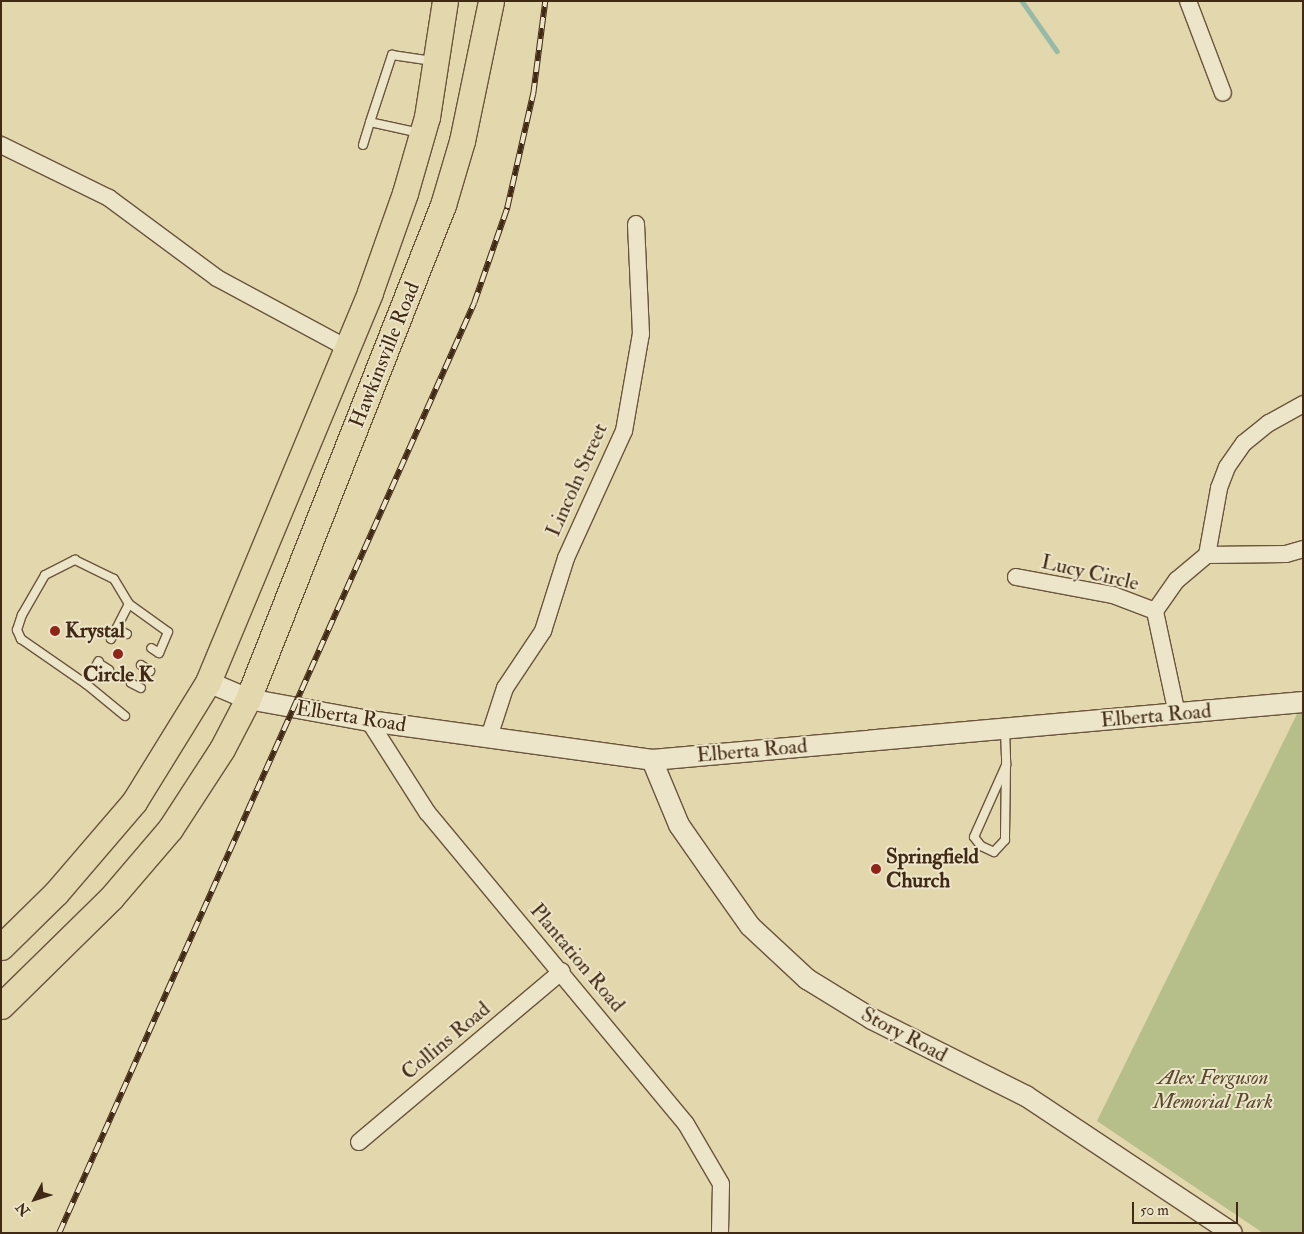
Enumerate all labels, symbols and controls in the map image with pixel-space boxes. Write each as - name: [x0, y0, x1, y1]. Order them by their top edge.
- street label: Hawkinsville Road: [344, 279, 426, 431]
- street label: Lincoln Street: [541, 420, 613, 540]
- street label: Lucy Circle: [1039, 550, 1141, 596]
- place label: Krystal: [65, 618, 125, 644]
- marker: Krystal: [49, 625, 61, 637]
- marker: Circle K: [112, 648, 124, 660]
- place label: Circle K: [83, 662, 153, 688]
- street label: Elberta Road: [294, 696, 408, 738]
- street label: Elberta Road: [1100, 699, 1212, 733]
- street label: Elberta Road: [696, 734, 808, 768]
- place label: Springfield Church: [886, 844, 979, 894]
- marker: Springfield Church: [870, 863, 882, 875]
- street label: Plantation Road: [524, 899, 630, 1017]
- street label: Collins Road: [397, 997, 495, 1085]
- street label: Story Road: [857, 1002, 951, 1068]
- park label: Alex Ferguson Memorial Park: [1153, 1065, 1273, 1115]
- north arrow: [10, 1174, 60, 1224]
- scale bar: [1134, 1192, 1240, 1224]
- text: N: [13, 1199, 34, 1219]
- text: 50 m: [1140, 1201, 1169, 1220]

